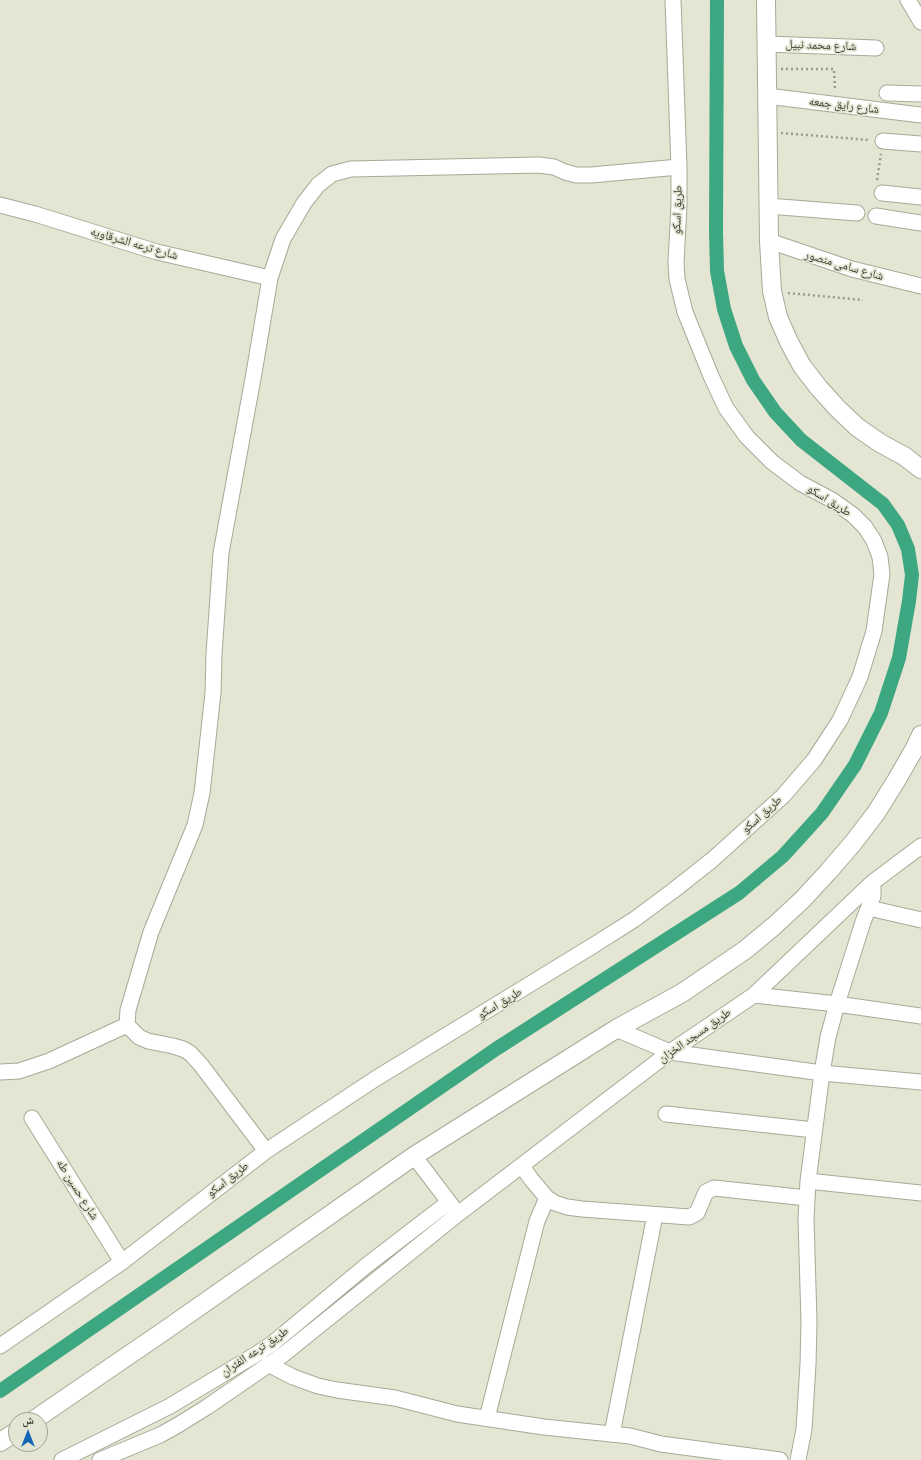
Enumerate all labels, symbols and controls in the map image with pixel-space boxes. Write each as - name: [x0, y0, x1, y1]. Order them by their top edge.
- street label: شارع محمد نبيل: [785, 38, 857, 54]
- street label: شارع رايق جمعه: [808, 95, 880, 117]
- street label: طريق اسكو: [670, 185, 686, 235]
- street label: شارع ترعه الشرقاويه: [89, 225, 179, 263]
- street label: شارع سامى منصور: [803, 248, 885, 284]
- street label: طريق اسكو: [804, 482, 854, 520]
- street label: طريق اسكو: [739, 793, 785, 837]
- street label: طريق اسكو: [475, 985, 525, 1023]
- street label: طريق مسجد الخزان: [656, 1006, 734, 1066]
- street label: شارع حسين طه: [53, 1157, 101, 1223]
- street label: طريق اسكو: [204, 1159, 252, 1201]
- street label: طريق ترعه الفئران: [218, 1324, 292, 1380]
- north arrow: [8, 1412, 48, 1452]
- text: ش: [22, 1414, 34, 1427]

